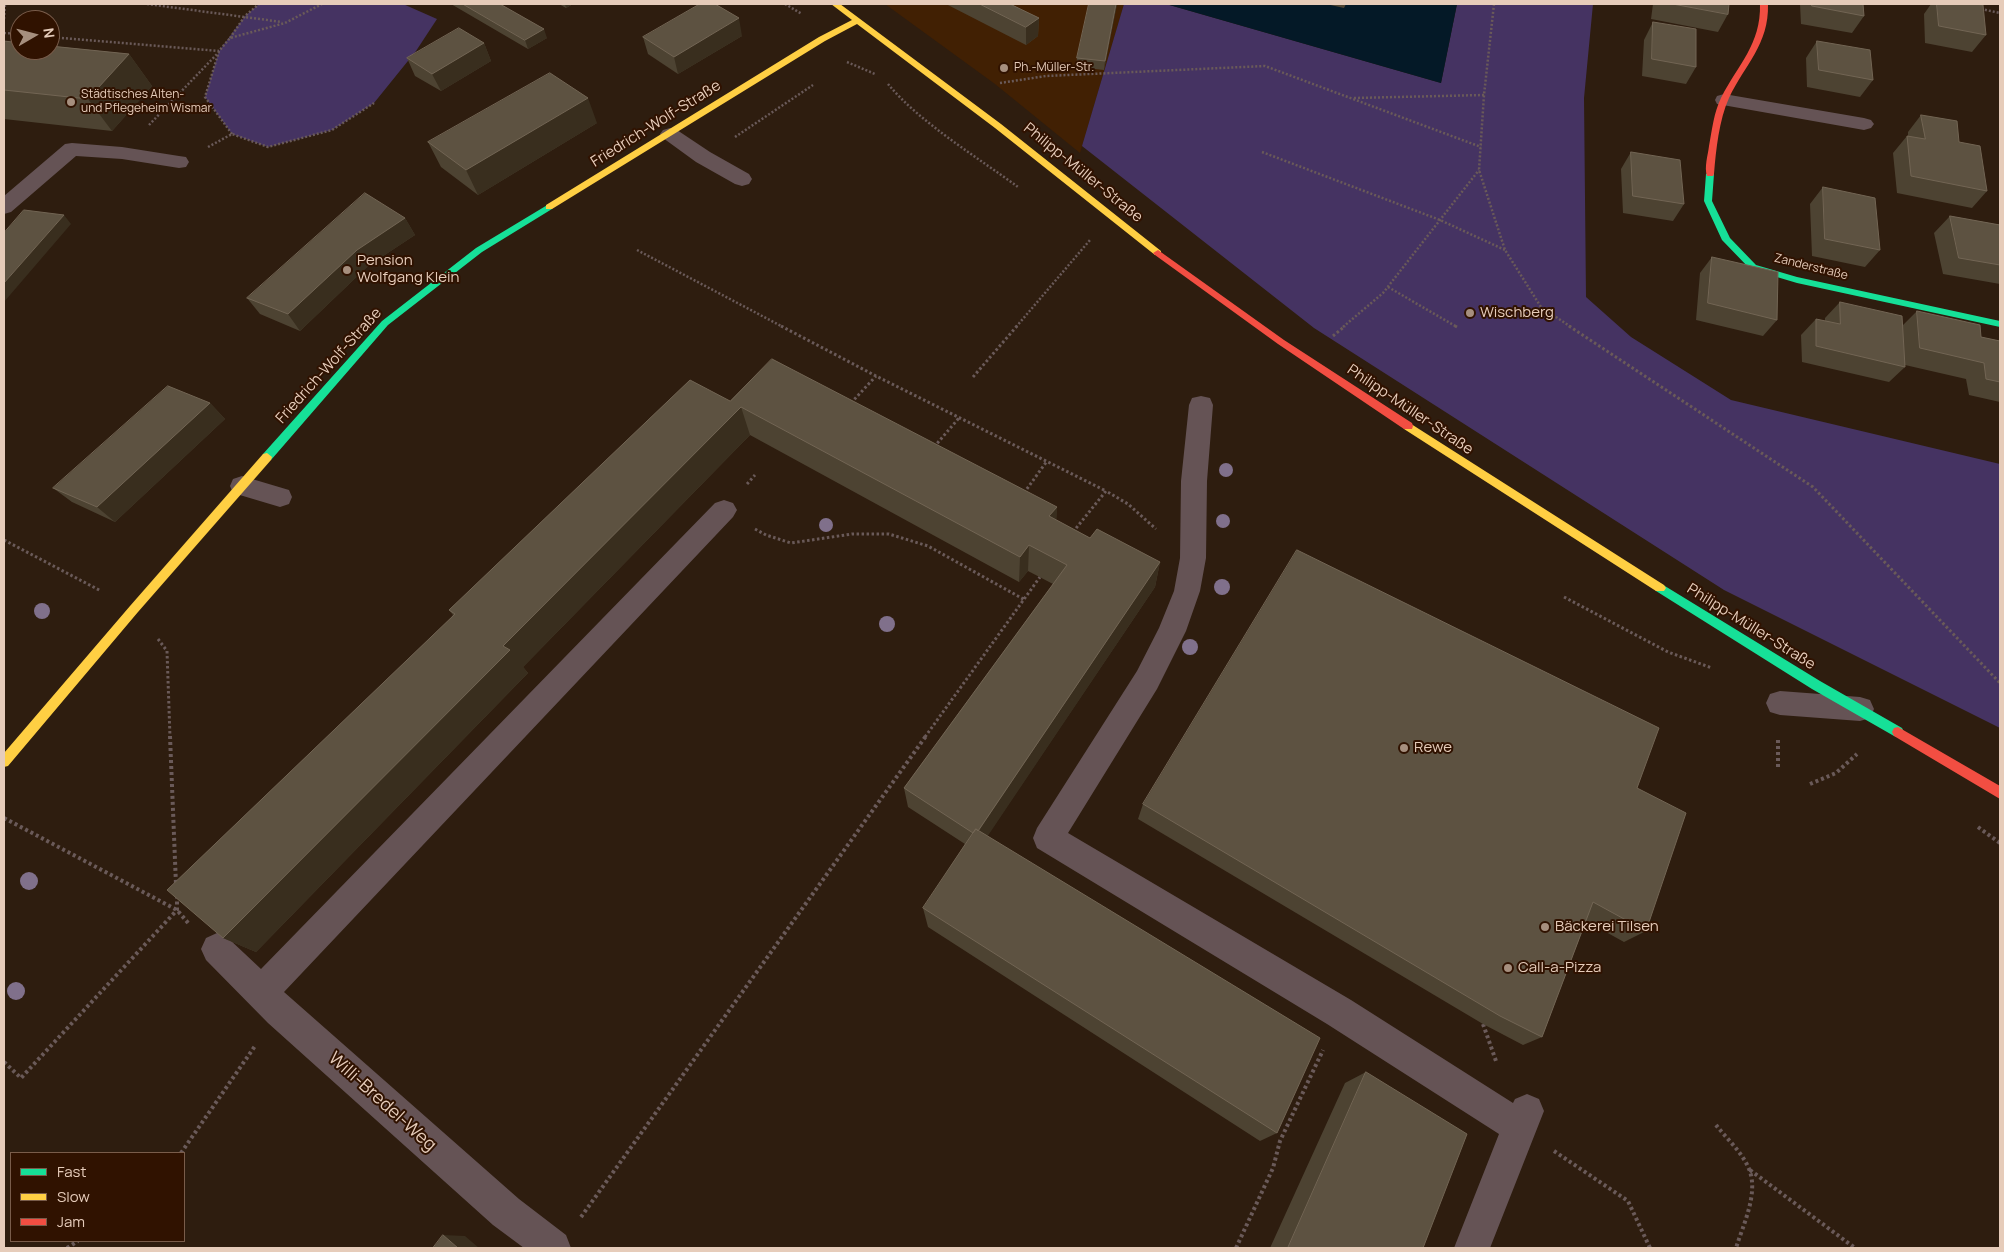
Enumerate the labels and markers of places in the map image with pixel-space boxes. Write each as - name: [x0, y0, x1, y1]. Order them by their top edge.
- place label: Ph.-Müller-Str.: [1014, 61, 1094, 75]
- marker: Ph.-Müller-Str.: [998, 62, 1010, 74]
- place label: Städtisches Alten- und Pflegeheim Wismar: [81, 88, 212, 116]
- marker: Städtisches Alten- und Pflegeheim Wismar: [65, 96, 77, 108]
- place label: Pension Wolfgang Klein: [357, 252, 459, 287]
- marker: Pension Wolfgang Klein: [341, 264, 353, 276]
- place label: Wischberg: [1480, 304, 1554, 322]
- marker: Wischberg: [1464, 307, 1476, 319]
- place label: Rewe: [1414, 739, 1452, 757]
- marker: Rewe: [1398, 742, 1410, 754]
- place label: Bäckerei Tilsen: [1555, 918, 1659, 936]
- marker: Bäckerei Tilsen: [1539, 921, 1551, 933]
- place label: Call-a-Pizza: [1518, 959, 1601, 977]
- marker: Call-a-Pizza: [1502, 962, 1514, 974]

